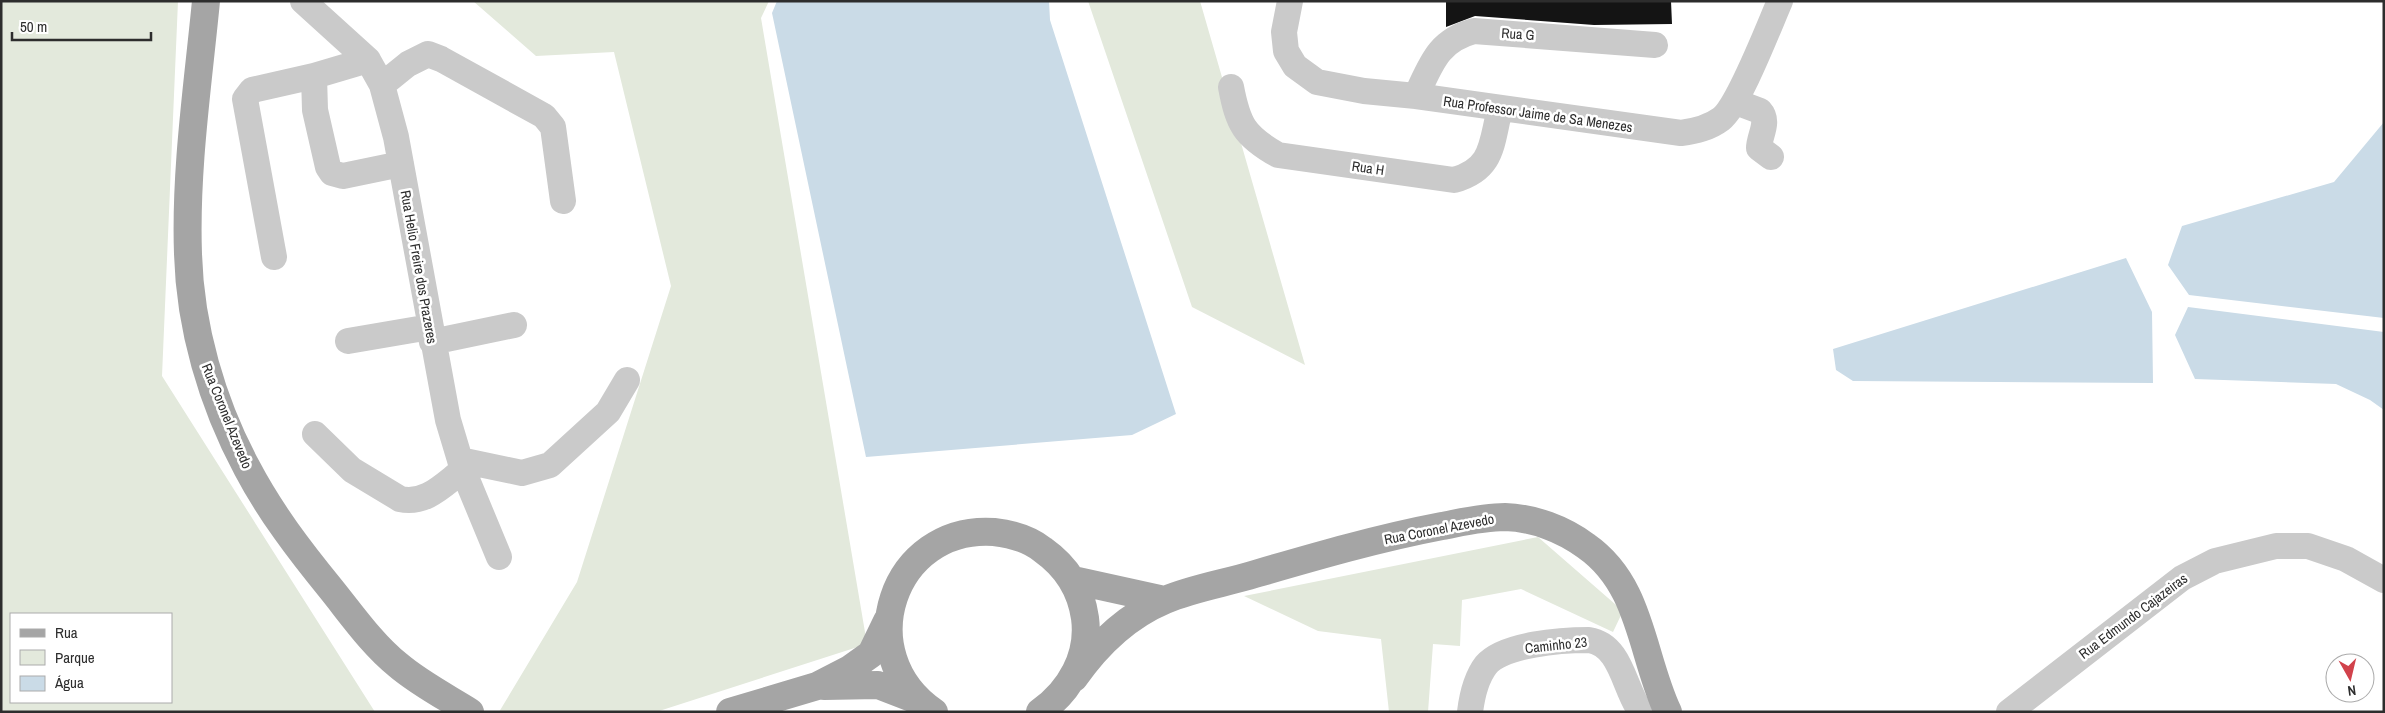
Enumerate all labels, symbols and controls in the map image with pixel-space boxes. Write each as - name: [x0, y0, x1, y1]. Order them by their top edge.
- scale bar: [12, 10, 151, 42]
- text: 50 m: [20, 16, 47, 37]
- street label: Rua G: [1501, 24, 1535, 44]
- street label: Rua Professor Jaime de Sa Menezes: [1442, 92, 1634, 136]
- street label: Rua H: [1351, 157, 1385, 179]
- street label: Rua Helio Freire dos Prazeres: [397, 189, 441, 345]
- street label: Rua Coronel Azevedo: [198, 361, 256, 471]
- street label: Rua Coronel Azevedo: [1382, 510, 1496, 548]
- street label: Rua Edmundo Cajazeiras: [2075, 569, 2191, 663]
- legend: [10, 613, 172, 703]
- text: Rua: [55, 622, 78, 643]
- street label: Caminho 23: [1524, 633, 1588, 657]
- text: Parque: [55, 647, 95, 668]
- north arrow: [2325, 653, 2375, 703]
- text: Água: [54, 672, 84, 693]
- text: N: [2346, 681, 2357, 700]

